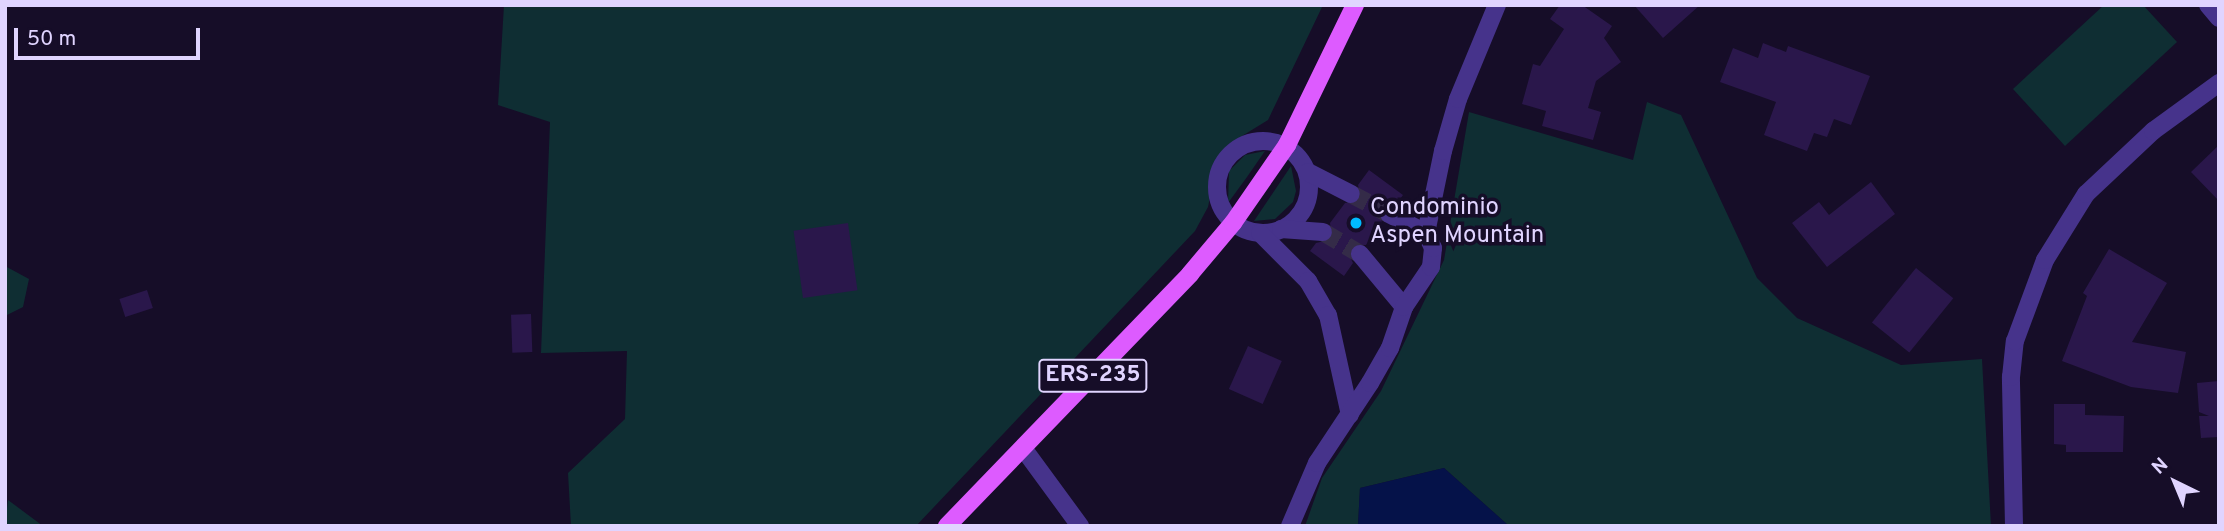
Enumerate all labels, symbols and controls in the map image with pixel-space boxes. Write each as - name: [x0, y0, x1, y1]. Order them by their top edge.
- scale bar: [18, 14, 203, 58]
- text: 50 m: [27, 26, 76, 53]
- place label: Condominio Aspen Mountain: [1370, 195, 1544, 251]
- marker: Condominio Aspen Mountain: [1348, 215, 1364, 231]
- road number: ERS-235: [1037, 356, 1149, 396]
- north arrow: [2140, 447, 2210, 517]
- text: N: [2148, 453, 2174, 480]

